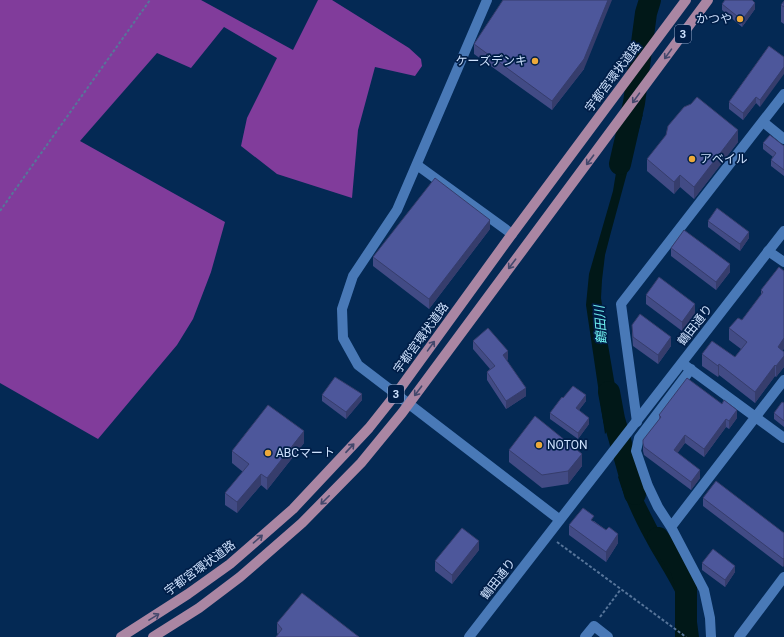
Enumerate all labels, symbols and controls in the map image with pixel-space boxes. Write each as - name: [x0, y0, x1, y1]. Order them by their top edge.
- place label: かつや: [696, 12, 732, 26]
- marker: かつや: [735, 14, 745, 24]
- road number: 3: [675, 25, 691, 43]
- street label: 宇都宮環状道路: [582, 39, 644, 115]
- one-way arrow: [664, 48, 672, 59]
- place label: ケーズデンキ: [456, 54, 527, 68]
- marker: ケーズデンキ: [530, 56, 540, 66]
- one-way arrow: [632, 92, 640, 103]
- place label: アベイル: [700, 152, 748, 166]
- one-way arrow: [586, 154, 594, 165]
- marker: アベイル: [687, 154, 697, 164]
- one-way arrow: [508, 258, 517, 269]
- street label: 宇都宮環状道路: [391, 300, 451, 376]
- street label: 鶴田通り: [675, 302, 715, 348]
- water label: 鶴田川: [592, 303, 609, 345]
- one-way arrow: [427, 341, 435, 352]
- road number: 3: [388, 385, 404, 403]
- one-way arrow: [414, 385, 422, 396]
- place label: NOTON: [547, 438, 587, 452]
- marker: NOTON: [534, 440, 544, 450]
- one-way arrow: [346, 443, 355, 453]
- place label: ABCマート: [276, 446, 335, 460]
- marker: ABCマート: [263, 448, 273, 458]
- one-way arrow: [320, 495, 330, 505]
- one-way arrow: [253, 535, 264, 544]
- street label: 宇都宮環状道路: [162, 538, 238, 598]
- street label: 鶴田通り: [478, 556, 518, 602]
- one-way arrow: [148, 612, 160, 620]

